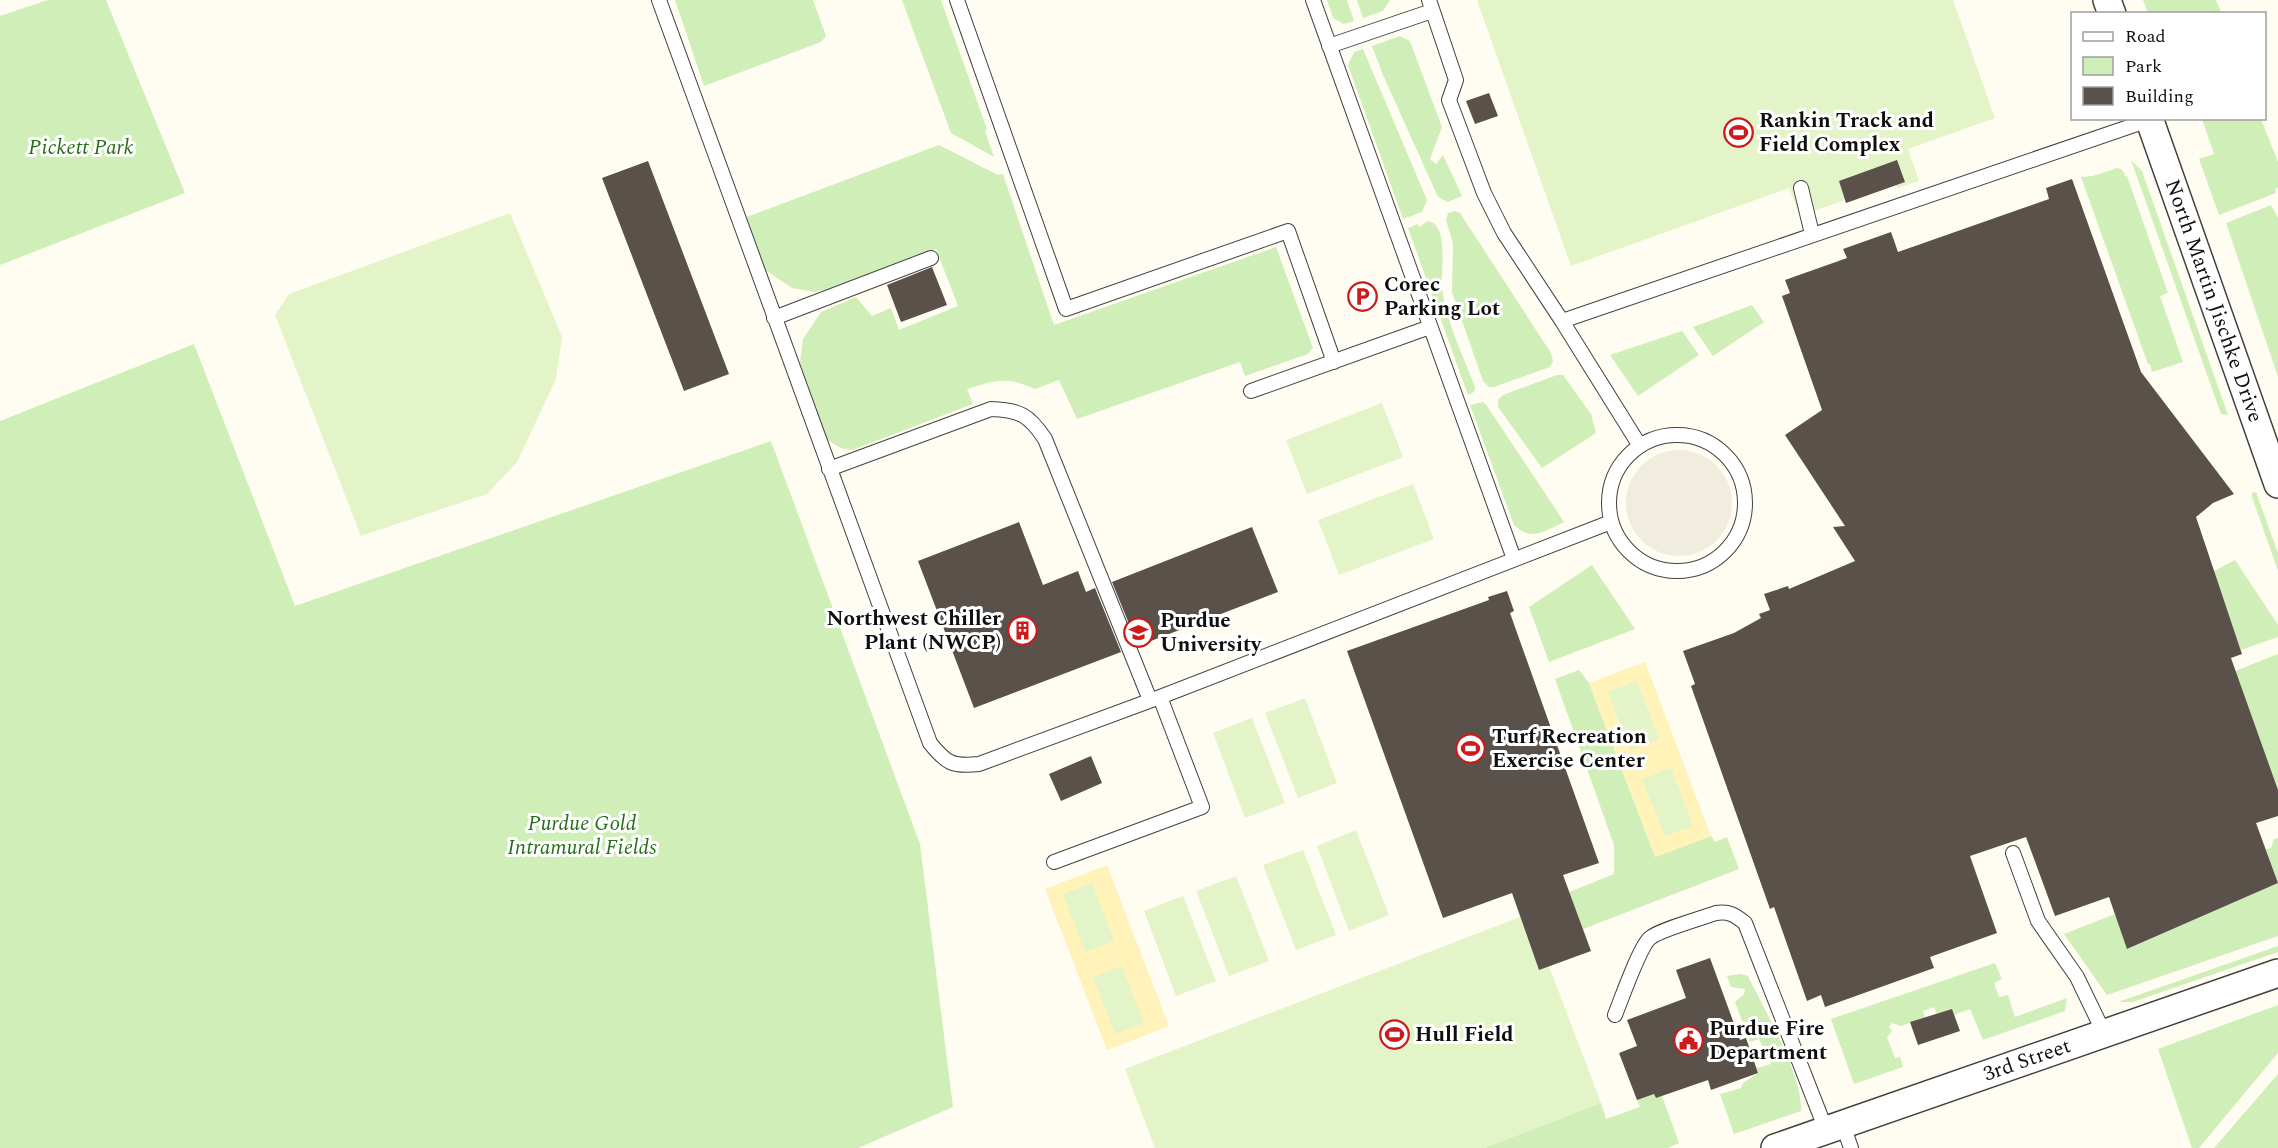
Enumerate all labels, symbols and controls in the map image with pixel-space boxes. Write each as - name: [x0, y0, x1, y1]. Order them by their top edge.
- legend: [2071, 12, 2266, 120]
- text: Road: [2125, 23, 2166, 50]
- text: Park: [2125, 53, 2162, 80]
- text: Building: [2125, 83, 2194, 110]
- place label: Rankin Track and Field Complex: [1759, 105, 1934, 161]
- sports icon: Rankin Track and Field Complex: [1722, 117, 1754, 149]
- park label: Pickett Park: [28, 132, 134, 164]
- street label: North Martin Jischke Drive: [2156, 175, 2271, 427]
- place label: Corec Parking Lot: [1384, 269, 1500, 325]
- parking icon: Corec Parking Lot: [1347, 281, 1379, 313]
- place label: Northwest Chiller Plant (NWCP): [827, 603, 1001, 659]
- place label: Purdue University: [1160, 605, 1262, 661]
- building icon: Northwest Chiller Plant (NWCP): [1006, 615, 1038, 647]
- school or university icon: Purdue University: [1123, 617, 1155, 649]
- place label: Turf Recreation Exercise Center: [1492, 721, 1647, 777]
- sports icon: Turf Recreation Exercise Center: [1455, 733, 1487, 765]
- park label: Purdue Gold Intramural Fields: [507, 808, 657, 864]
- place label: Purdue Fire Department: [1709, 1013, 1827, 1069]
- sports icon: Hull Field: [1378, 1019, 1410, 1051]
- place label: Hull Field: [1415, 1019, 1514, 1051]
- public building icon: Purdue Fire Department: [1672, 1025, 1704, 1057]
- street label: 3rd Street: [1979, 1030, 2075, 1090]

